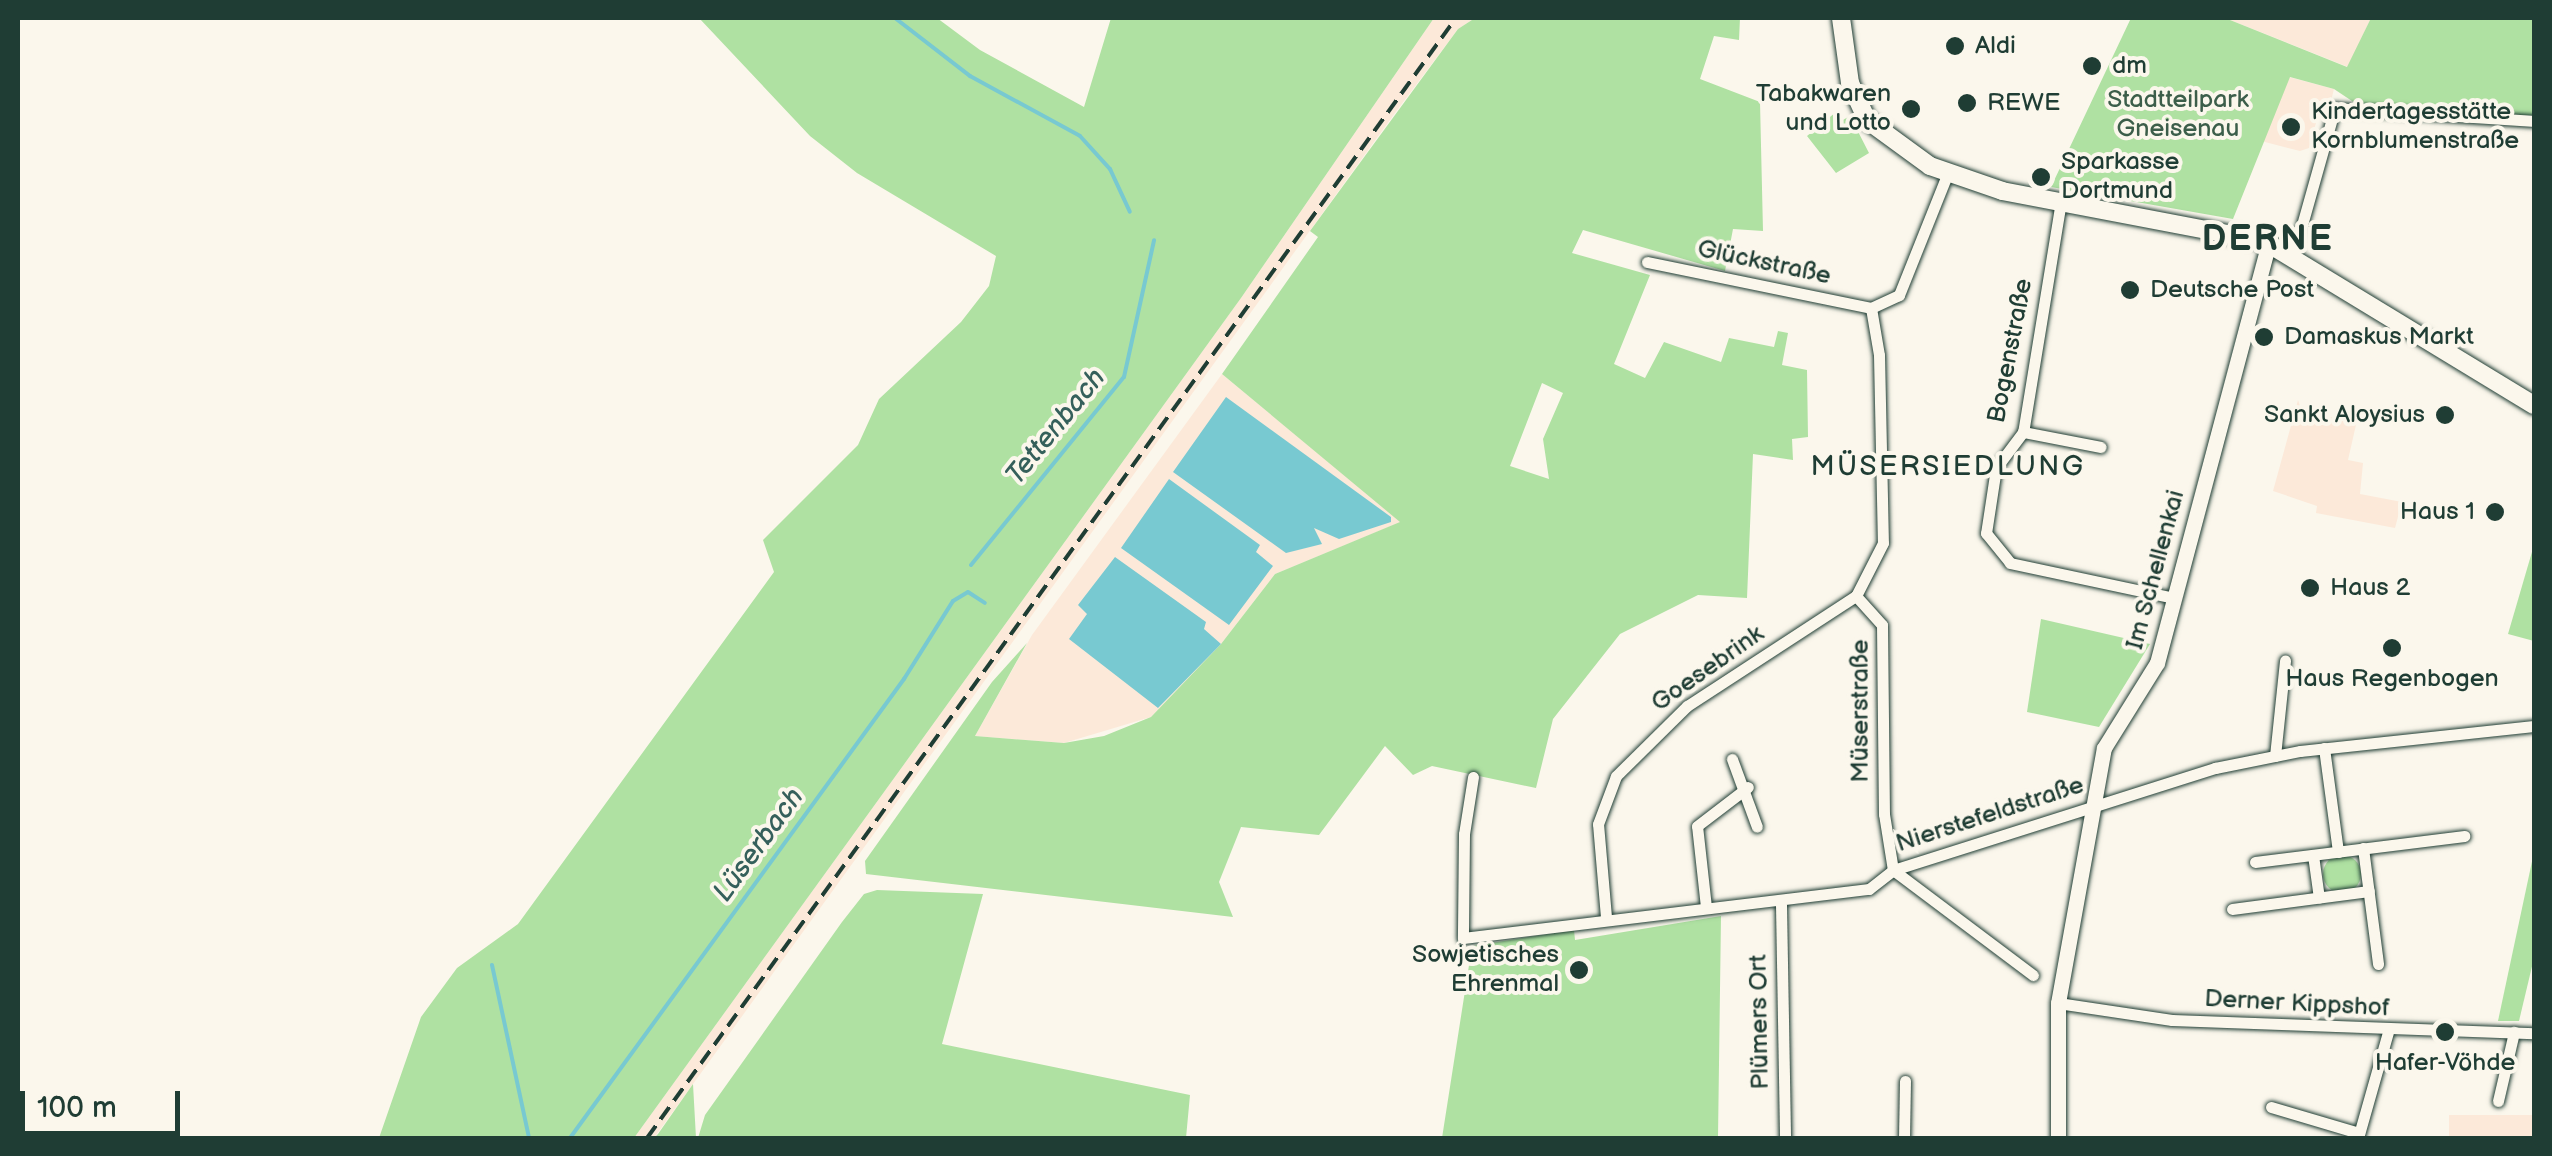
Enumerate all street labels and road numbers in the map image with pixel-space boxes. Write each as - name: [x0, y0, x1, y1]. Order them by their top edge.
- street label: Glückstraße: [1695, 234, 1833, 292]
- street label: Bogenstraße: [1982, 276, 2040, 426]
- street label: Im Schellenkai: [2120, 487, 2192, 653]
- street label: Goesebrink: [1646, 619, 1770, 719]
- street label: Müserstraße: [1846, 639, 1876, 783]
- street label: Nierstefeldstraße: [1892, 771, 2088, 859]
- street label: Plümers Ort: [1744, 954, 1776, 1090]
- street label: Derner Kippshof: [2204, 984, 2390, 1024]

